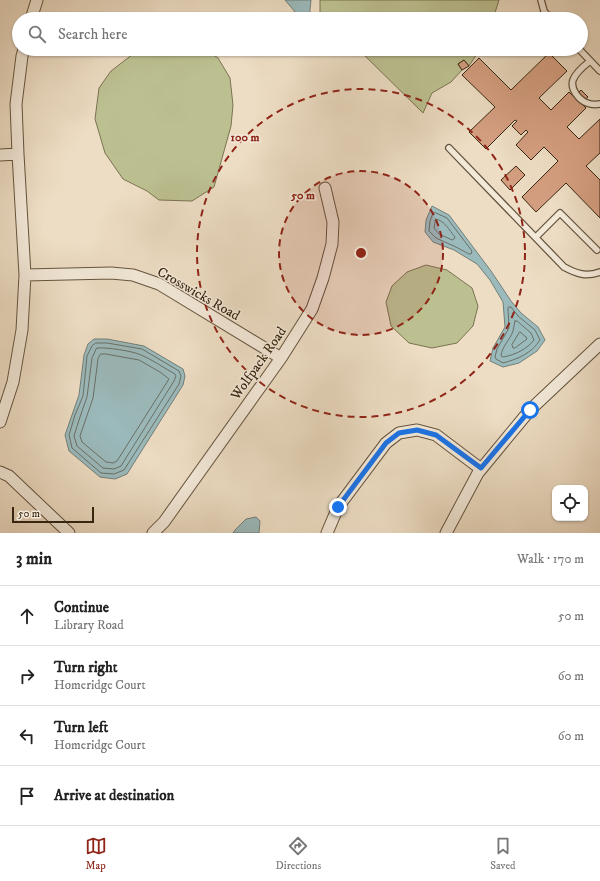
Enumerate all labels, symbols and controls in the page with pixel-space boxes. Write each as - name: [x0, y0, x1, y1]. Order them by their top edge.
- search box: [12, 12, 588, 56]
- icon: search: [26, 23, 48, 45]
- text: Search here: [58, 25, 127, 44]
- text: 100 m: [231, 130, 259, 145]
- text: 50 m: [290, 188, 315, 203]
- centre of rings: [354, 246, 368, 260]
- street label: Crosswicks Road: [154, 263, 243, 325]
- street label: Wolfpack Road: [226, 323, 291, 405]
- route start: [521, 401, 539, 419]
- map controls: [552, 485, 588, 521]
- button: locate: [552, 485, 588, 521]
- route end: [329, 498, 347, 516]
- scale bar: [12, 505, 94, 524]
- text: 50 m: [18, 507, 40, 521]
- text: 3 min: [16, 548, 52, 570]
- text: Walk · 170 m: [517, 551, 584, 567]
- text: Continue: [54, 598, 109, 617]
- icon: ahead: [16, 605, 38, 627]
- text: 50 m: [558, 608, 584, 624]
- text: Library Road: [54, 617, 124, 633]
- text: Turn right: [54, 658, 117, 677]
- icon: right: [16, 665, 38, 687]
- text: 60 m: [558, 668, 584, 684]
- text: Homeridge Court: [54, 677, 146, 693]
- text: Turn left: [54, 718, 108, 737]
- icon: left: [16, 725, 38, 747]
- text: 60 m: [558, 728, 584, 744]
- text: Homeridge Court: [54, 737, 146, 753]
- icon: arrive: [16, 785, 38, 807]
- text: Arrive at destination: [54, 786, 174, 805]
- tab: Map: [85, 835, 107, 873]
- tab: Directions: [276, 835, 321, 873]
- tab: Saved: [490, 835, 515, 873]

